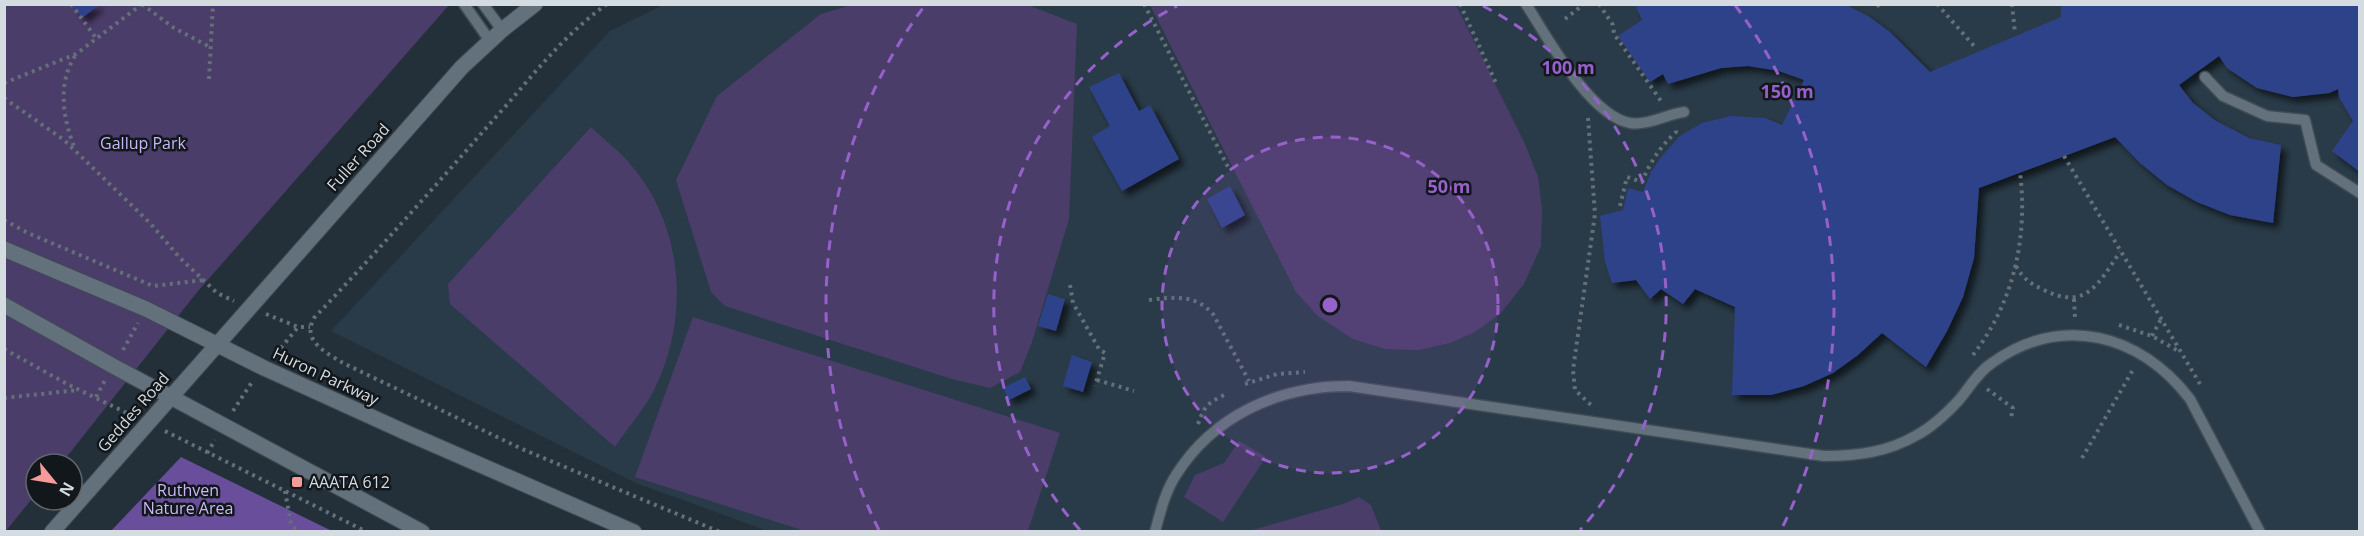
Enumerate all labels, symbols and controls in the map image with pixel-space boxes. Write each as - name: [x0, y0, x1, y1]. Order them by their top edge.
- text: 100 m: [1541, 55, 1595, 79]
- text: 150 m: [1760, 79, 1814, 103]
- street label: Fuller Road: [322, 118, 394, 196]
- park label: Gallup Park: [100, 132, 187, 154]
- text: 50 m: [1428, 174, 1470, 198]
- centre of rings: [1320, 295, 1340, 315]
- street label: Huron Parkway: [269, 342, 383, 411]
- street label: Geddes Road: [92, 367, 174, 457]
- north arrow: [24, 452, 84, 512]
- place label: AAATA 612: [309, 471, 390, 493]
- marker: AAATA 612: [290, 475, 304, 489]
- text: N: [54, 478, 80, 501]
- park label: Ruthven Nature Area: [143, 479, 233, 519]

